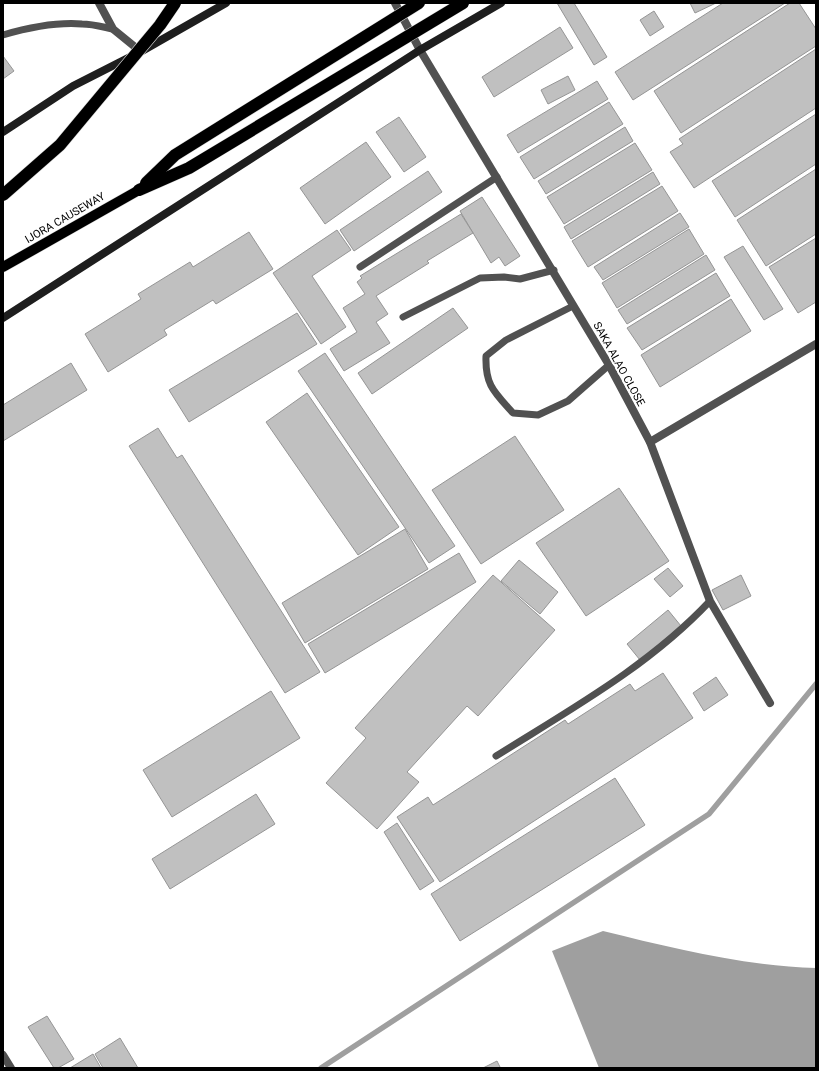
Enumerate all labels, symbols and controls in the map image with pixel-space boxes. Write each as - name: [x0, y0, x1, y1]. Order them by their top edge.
- street label: IJORA CAUSEWAY: [23, 190, 108, 246]
- street label: SAKA ALAO CLOSE: [590, 320, 648, 408]

